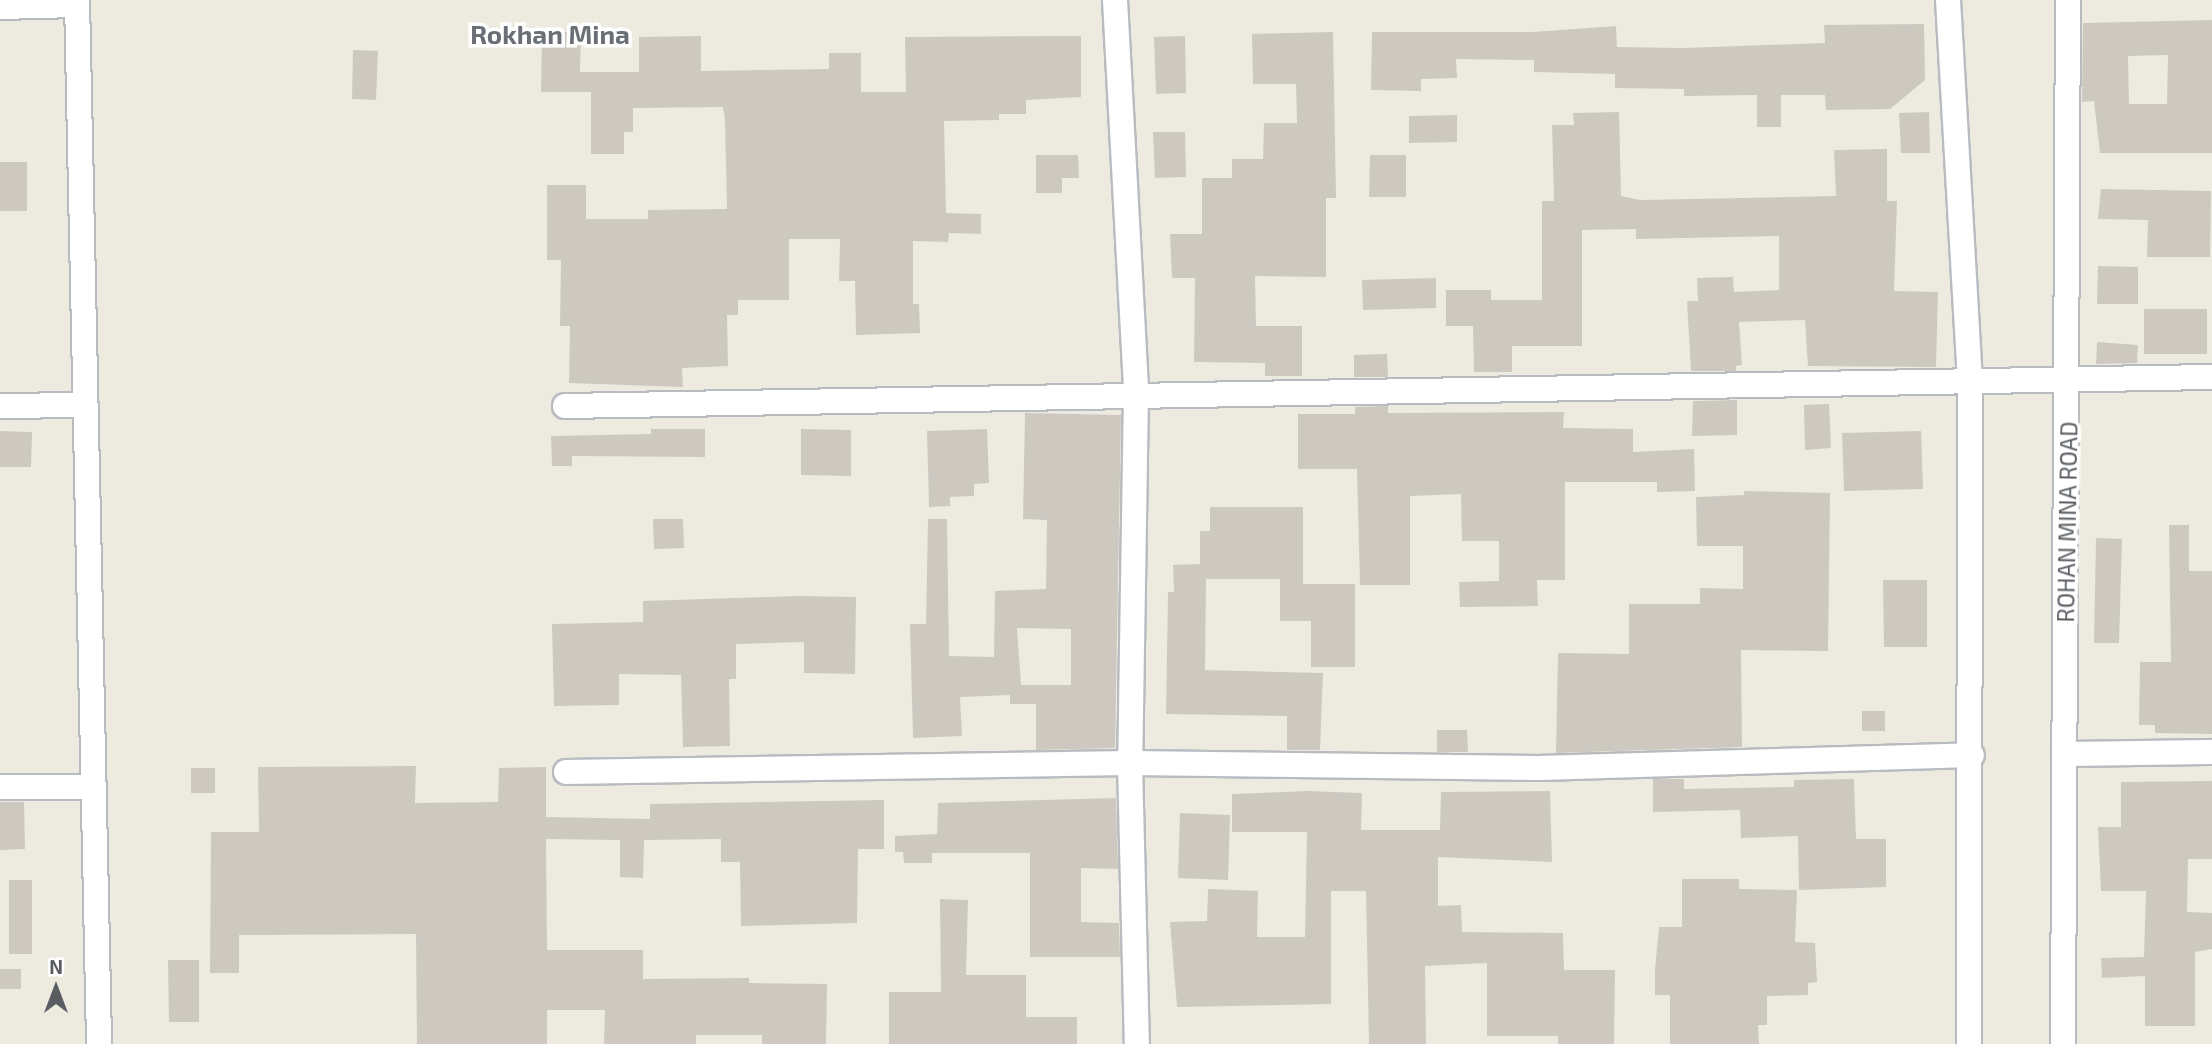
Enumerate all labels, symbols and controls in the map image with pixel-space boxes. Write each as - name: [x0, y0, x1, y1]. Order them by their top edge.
- district label: Rokhan Mina: [470, 18, 630, 50]
- street label: ROHAN MINA ROAD: [2051, 421, 2083, 623]
- north arrow: [21, 953, 91, 1023]
- text: N: [49, 955, 63, 978]

